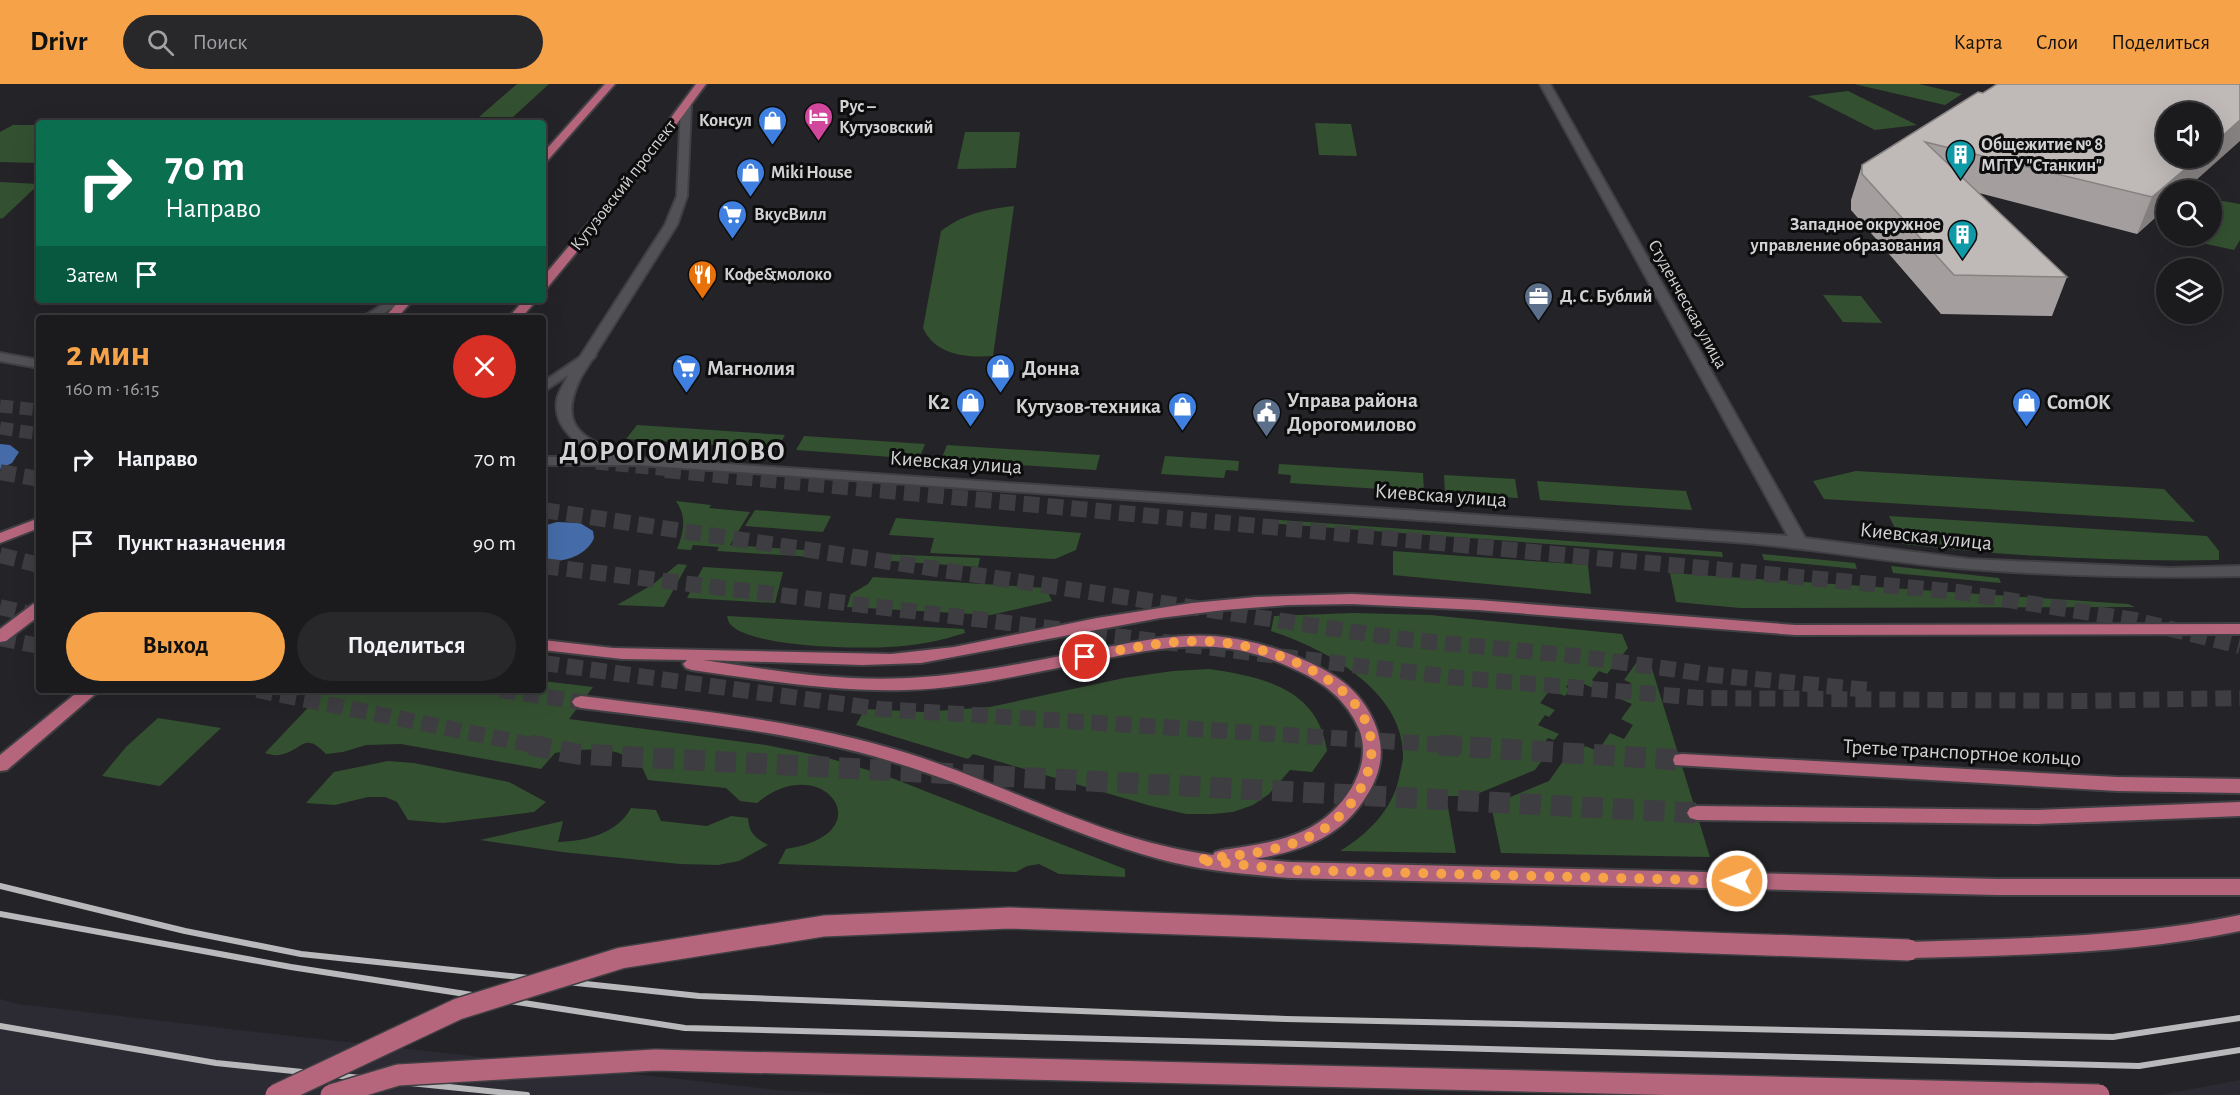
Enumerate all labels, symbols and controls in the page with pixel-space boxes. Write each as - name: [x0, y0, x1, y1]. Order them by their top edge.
- search box: [123, 15, 543, 69]
- icon: search: [144, 26, 177, 59]
- text: Drivr: [30, 28, 87, 56]
- text: Поиск: [192, 31, 247, 53]
- text: Карта: [1953, 32, 2003, 53]
- text: Слои: [2036, 32, 2078, 53]
- text: Поделиться: [2111, 32, 2210, 53]
- place label: Рус – Кутузовский: [839, 98, 933, 137]
- hotel icon: Рус – Кутузовский: [802, 100, 834, 142]
- map controls: [2156, 102, 2222, 324]
- button: sound: [2156, 102, 2222, 168]
- shop icon: Консул: [757, 104, 789, 146]
- place label: Консул: [699, 112, 752, 130]
- street label: Кутузовский проспект: [567, 117, 680, 254]
- place label: Общежитие № 8 МГТУ "Станкин": [1981, 136, 2103, 175]
- building icon: Общежитие № 8 МГТУ "Станкин": [1944, 138, 1976, 180]
- icon: right: [66, 144, 144, 222]
- text: 70 m: [165, 146, 245, 188]
- shop icon: Miki House: [734, 156, 766, 198]
- place label: Miki House: [771, 164, 852, 182]
- button: search: [2156, 180, 2222, 246]
- text: Направо: [165, 195, 261, 222]
- supermarket icon: ВкусВилл: [717, 198, 749, 240]
- place label: ВкусВилл: [754, 206, 827, 224]
- place label: Западное окружное управление образования: [1750, 216, 1941, 255]
- building icon: Западное окружное управление образования: [1946, 218, 1978, 260]
- street label: Студенческая улица: [1644, 237, 1730, 372]
- icon: arrive: [130, 258, 163, 291]
- restaurant icon: Кофе&молоко: [687, 258, 719, 300]
- button: layers: [2156, 258, 2222, 324]
- text: Затем: [66, 264, 118, 286]
- place label: Кофе&молоко: [724, 266, 832, 284]
- office icon: Д. С. Бублий: [1523, 280, 1555, 322]
- place label: Д. С. Бублий: [1560, 288, 1652, 306]
- button: close: [453, 335, 516, 398]
- text: 2 мин: [66, 336, 150, 372]
- supermarket icon: Магнолия: [670, 352, 702, 394]
- shop icon: Донна: [985, 352, 1017, 394]
- place label: Магнолия: [707, 358, 795, 379]
- place label: Донна: [1022, 358, 1080, 379]
- text: 160 m · 16:15: [66, 379, 159, 399]
- shop icon: К2: [955, 386, 987, 428]
- shop icon: ComOK: [2010, 386, 2042, 428]
- shop icon: Кутузов-техника: [1166, 390, 1198, 432]
- place label: Управа района Дорогомилово: [1287, 390, 1418, 435]
- place label: К2: [927, 392, 950, 413]
- place label: ComOK: [2047, 392, 2111, 413]
- place label: Кутузов-техника: [1015, 396, 1161, 417]
- public building icon: Управа района Дорогомилово: [1250, 396, 1282, 438]
- district label: ДОРОГОМИЛОВО: [560, 438, 786, 465]
- icon: right: [66, 443, 99, 476]
- street label: Киевская улица: [889, 447, 1023, 478]
- text: Направо: [117, 448, 198, 470]
- text: 70 m: [474, 448, 516, 470]
- street label: Киевская улица: [1374, 480, 1508, 511]
- street label: Киевская улица: [1859, 519, 1993, 554]
- icon: arrive: [66, 527, 99, 560]
- text: Пункт назначения: [117, 532, 286, 554]
- text: 90 m: [473, 532, 516, 554]
- button: Выход: [66, 612, 285, 681]
- button: Поделиться: [297, 612, 516, 681]
- pin: [1059, 631, 1110, 682]
- icon: arrive: [1068, 640, 1101, 673]
- street label: Третье транспортное кольцо: [1842, 736, 2081, 769]
- position arrow: [1705, 849, 1769, 913]

